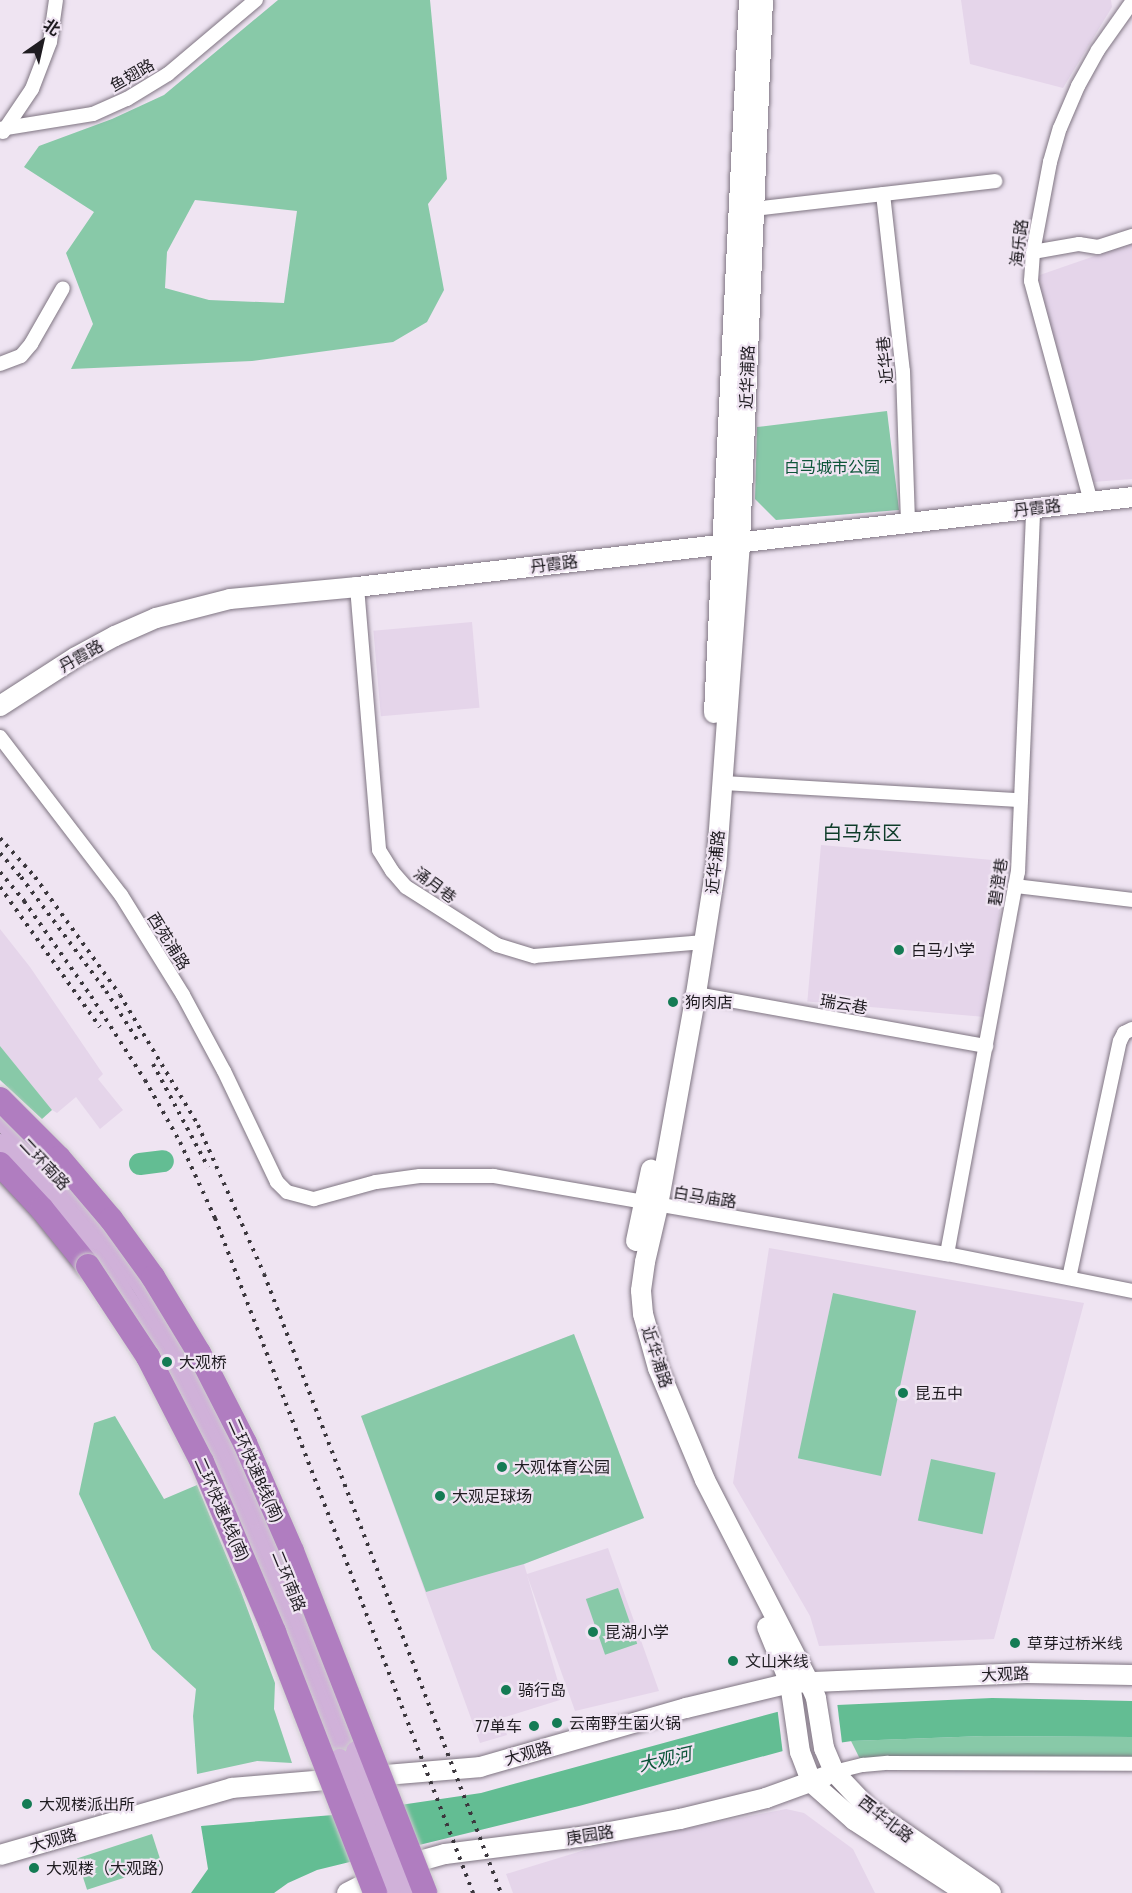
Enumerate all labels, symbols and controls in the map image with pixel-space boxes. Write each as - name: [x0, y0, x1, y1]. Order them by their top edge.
- north arrow: [12, 12, 72, 72]
- text: 北: [40, 15, 64, 39]
- street label: 鱼翅路: [106, 55, 158, 95]
- street label: 海乐路: [1007, 218, 1031, 268]
- street label: 近华巷: [873, 335, 897, 385]
- street label: 近华浦路: [736, 345, 758, 409]
- park label: 白马城市公园: [784, 457, 880, 477]
- street label: 丹霞路: [1012, 496, 1062, 520]
- street label: 丹霞路: [529, 552, 579, 576]
- street label: 丹霞路: [55, 636, 107, 676]
- district label: 白马东区: [822, 820, 902, 844]
- street label: 近华浦路: [702, 829, 728, 895]
- street label: 碧澄巷: [985, 857, 1011, 907]
- street label: 涌月巷: [410, 863, 460, 907]
- street label: 西苑浦路: [144, 909, 194, 973]
- place label: 白马小学: [911, 940, 975, 960]
- marker: 白马小学: [892, 943, 906, 957]
- street label: 瑞云巷: [819, 990, 869, 1018]
- place label: 狗肉店: [685, 992, 733, 1012]
- marker: 狗肉店: [666, 995, 680, 1009]
- street label: 二环南路: [16, 1134, 74, 1194]
- street label: 白马庙路: [672, 1183, 738, 1211]
- street label: 近华浦路: [638, 1324, 676, 1390]
- place label: 大观桥: [179, 1352, 227, 1372]
- marker: 大观桥: [160, 1355, 174, 1369]
- place label: 昆五中: [915, 1383, 963, 1403]
- marker: 昆五中: [896, 1386, 910, 1400]
- street label: 二环快速B线(南): [225, 1415, 287, 1525]
- street label: 二环快速A线(南): [191, 1454, 253, 1564]
- place label: 大观体育公园: [514, 1457, 610, 1477]
- marker: 大观体育公园: [495, 1460, 509, 1474]
- place label: 大观足球场: [452, 1486, 532, 1506]
- marker: 大观足球场: [433, 1489, 447, 1503]
- street label: 二环南路: [268, 1548, 310, 1614]
- place label: 昆湖小学: [605, 1622, 669, 1642]
- marker: 昆湖小学: [586, 1625, 600, 1639]
- place label: 草芽过桥米线: [1027, 1633, 1123, 1653]
- marker: 草芽过桥米线: [1008, 1636, 1022, 1650]
- place label: 文山米线: [745, 1651, 809, 1671]
- marker: 文山米线: [726, 1654, 740, 1668]
- street label: 大观路: [981, 1664, 1029, 1684]
- place label: 骑行岛: [518, 1680, 566, 1700]
- marker: 骑行岛: [499, 1683, 513, 1697]
- place label: 云南野生菌火锅: [569, 1713, 681, 1733]
- place label: 77单车: [475, 1716, 522, 1736]
- marker: 云南野生菌火锅: [550, 1716, 564, 1730]
- marker: 77单车: [527, 1719, 541, 1733]
- street label: 大观路: [502, 1737, 554, 1769]
- water label: 大观河: [636, 1743, 694, 1777]
- street label: 西华北路: [855, 1792, 917, 1846]
- place label: 大观楼派出所: [39, 1794, 135, 1814]
- marker: 大观楼派出所: [20, 1797, 34, 1811]
- street label: 庚园路: [565, 1822, 615, 1848]
- street label: 大观路: [27, 1824, 79, 1856]
- place label: 大观楼（大观路）: [46, 1858, 174, 1878]
- marker: 大观楼（大观路）: [27, 1861, 41, 1875]

